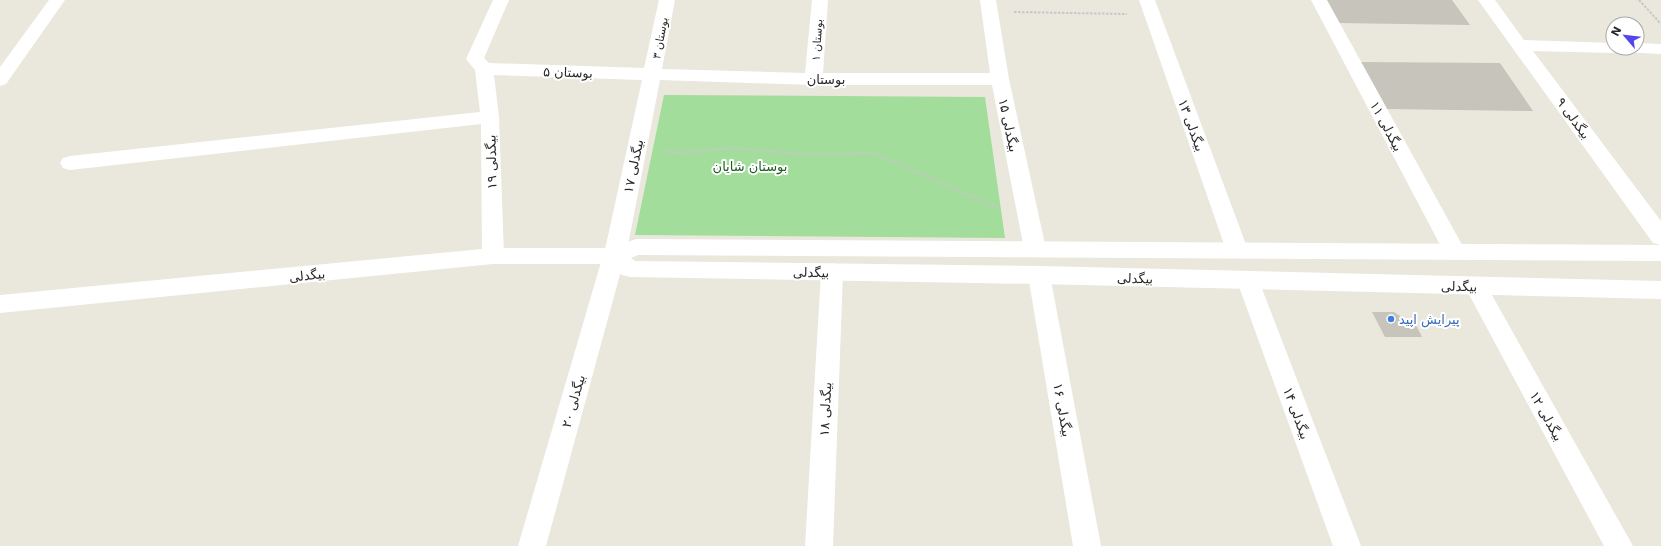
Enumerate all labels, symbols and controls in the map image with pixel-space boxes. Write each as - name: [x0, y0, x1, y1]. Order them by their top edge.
- street label: بوستان ۳: [650, 16, 671, 60]
- north arrow: [1605, 16, 1645, 56]
- street label: بوستان ۱: [810, 19, 825, 62]
- text: N: [1609, 24, 1625, 39]
- street label: بوستان ۵: [543, 64, 593, 82]
- street label: بوستان: [807, 72, 845, 88]
- street label: بیگدلی ۹: [1554, 95, 1594, 142]
- street label: بیگدلی ۱۵: [996, 97, 1022, 153]
- street label: بیگدلی ۱۳: [1175, 97, 1208, 153]
- street label: بیگدلی ۱۱: [1367, 99, 1406, 154]
- street label: بیگدلی ۱۹: [484, 135, 499, 189]
- street label: بیگدلی ۱۷: [620, 138, 646, 194]
- park label: بوستان شایان: [713, 159, 787, 175]
- street label: بیگدلی: [793, 265, 829, 280]
- street label: بیگدلی: [288, 266, 326, 285]
- street label: بیگدلی: [1117, 270, 1153, 287]
- street label: بیگدلی: [1441, 279, 1477, 294]
- place label: پیرایش اپید: [1399, 312, 1460, 328]
- marker: پیرایش اپید: [1386, 314, 1396, 324]
- street label: بیگدلی ۲۰: [559, 373, 588, 429]
- street label: بیگدلی ۱۸: [817, 381, 834, 437]
- street label: بیگدلی ۱۶: [1050, 382, 1075, 438]
- street label: بیگدلی ۱۴: [1280, 385, 1313, 441]
- street label: بیگدلی ۱۲: [1527, 389, 1566, 444]

